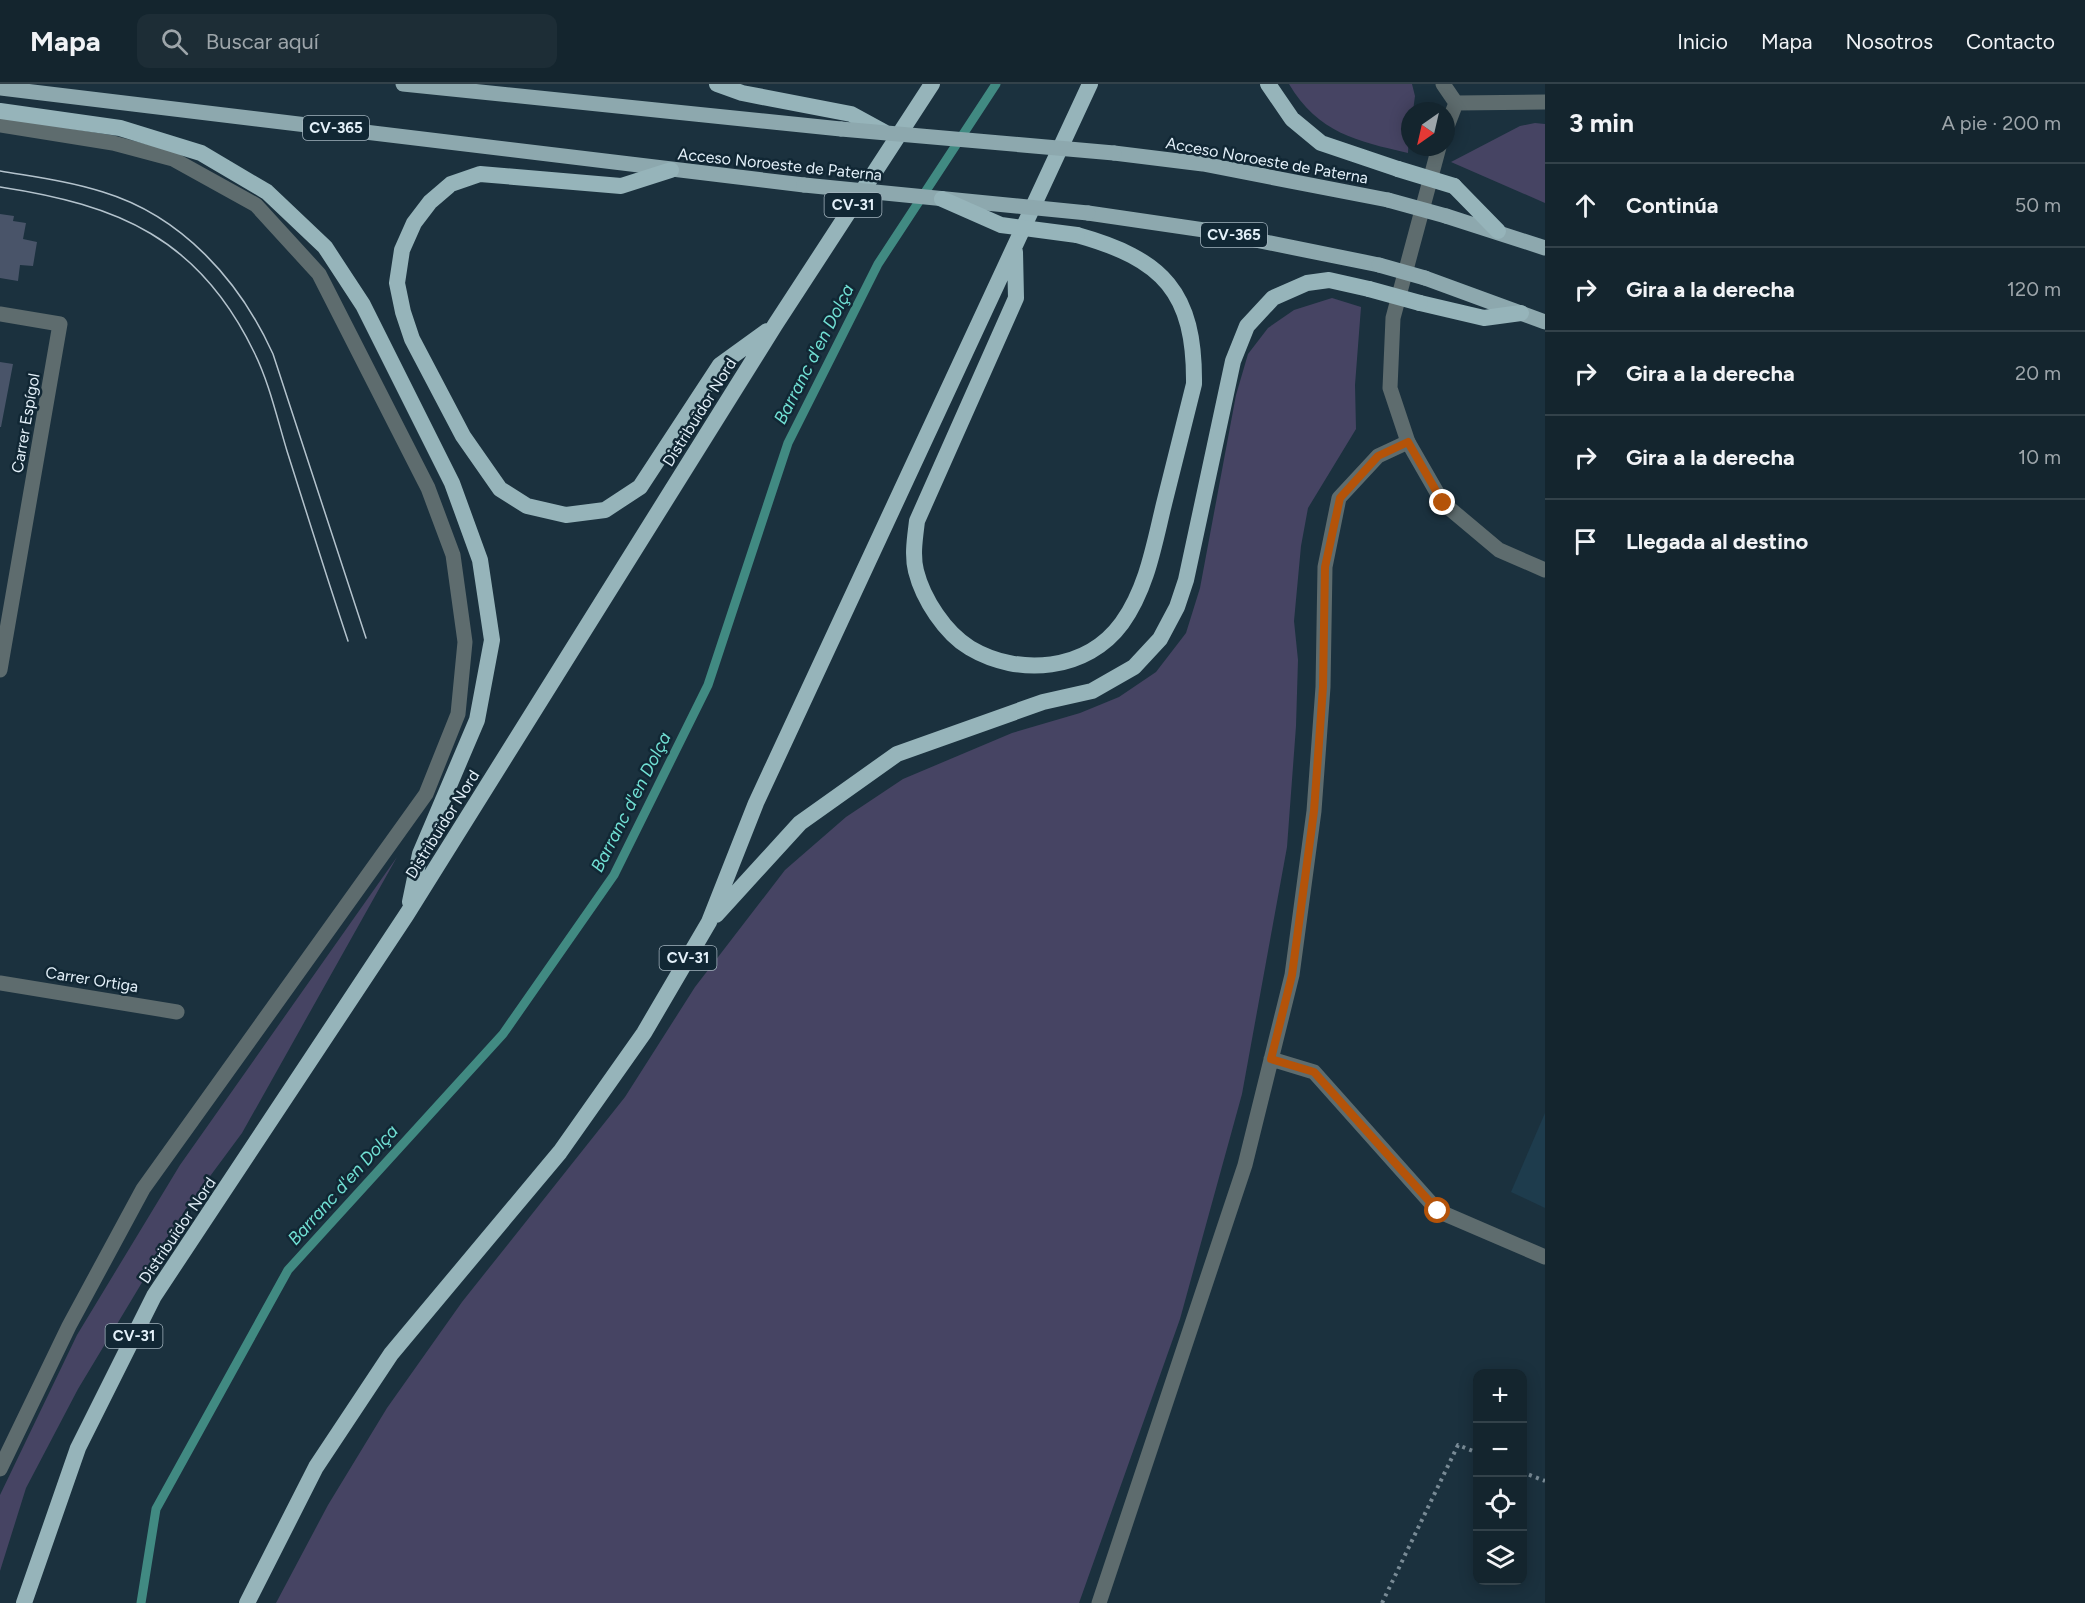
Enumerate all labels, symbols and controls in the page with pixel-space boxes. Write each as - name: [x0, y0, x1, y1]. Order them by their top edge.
- search box: [137, 14, 557, 68]
- text: Mapa: [30, 24, 101, 58]
- icon: search: [158, 25, 191, 58]
- text: Buscar aquí: [206, 28, 319, 55]
- text: Inicio: [1677, 29, 1728, 54]
- text: Mapa: [1761, 29, 1813, 54]
- text: Nosotros: [1846, 29, 1933, 54]
- text: Contacto: [1966, 29, 2055, 54]
- north arrow: [1401, 102, 1455, 156]
- text: 3 min: [1569, 107, 1634, 139]
- text: A pie · 200 m: [1941, 111, 2061, 135]
- road number: CV-365: [303, 116, 369, 140]
- street label: Acceso Noroeste de Paterna: [1164, 133, 1370, 188]
- street label: Acceso Noroeste de Paterna: [677, 144, 883, 185]
- icon: ahead: [1569, 189, 1602, 222]
- text: Continúa: [1626, 192, 1719, 219]
- road number: CV-31: [824, 193, 882, 217]
- text: 50 m: [2015, 193, 2061, 217]
- road number: CV-365: [1201, 223, 1267, 247]
- icon: right: [1569, 273, 1602, 306]
- text: Gira a la derecha: [1626, 276, 1795, 303]
- text: 120 m: [2007, 277, 2061, 301]
- water label: Barranc d'en Dolça: [769, 280, 859, 428]
- street label: Distribuïdor Nord: [659, 355, 740, 470]
- icon: right: [1569, 357, 1602, 390]
- text: Gira a la derecha: [1626, 360, 1795, 387]
- text: 20 m: [2015, 361, 2061, 385]
- street label: Carrer Espígol: [7, 372, 44, 474]
- icon: right: [1569, 441, 1602, 474]
- text: Gira a la derecha: [1626, 444, 1795, 471]
- text: 10 m: [2018, 445, 2061, 469]
- route end: [1429, 489, 1455, 515]
- icon: arrive: [1569, 525, 1602, 558]
- text: Llegada al destino: [1626, 528, 1808, 555]
- water label: Barranc d'en Dolça: [586, 728, 676, 876]
- street label: Distribuïdor Nord: [402, 767, 483, 882]
- road number: CV-31: [660, 946, 716, 970]
- street label: Carrer Ortiga: [44, 963, 140, 996]
- water label: Barranc d'en Dolça: [283, 1120, 403, 1250]
- street label: Distribuïdor Nord: [135, 1174, 220, 1287]
- route start: [1424, 1197, 1450, 1223]
- road number: CV-31: [106, 1324, 162, 1348]
- map controls: [1473, 1369, 1527, 1585]
- button: +: [1473, 1369, 1527, 1423]
- button: −: [1473, 1423, 1527, 1477]
- button: locate: [1473, 1477, 1527, 1531]
- button: layers: [1473, 1531, 1527, 1585]

